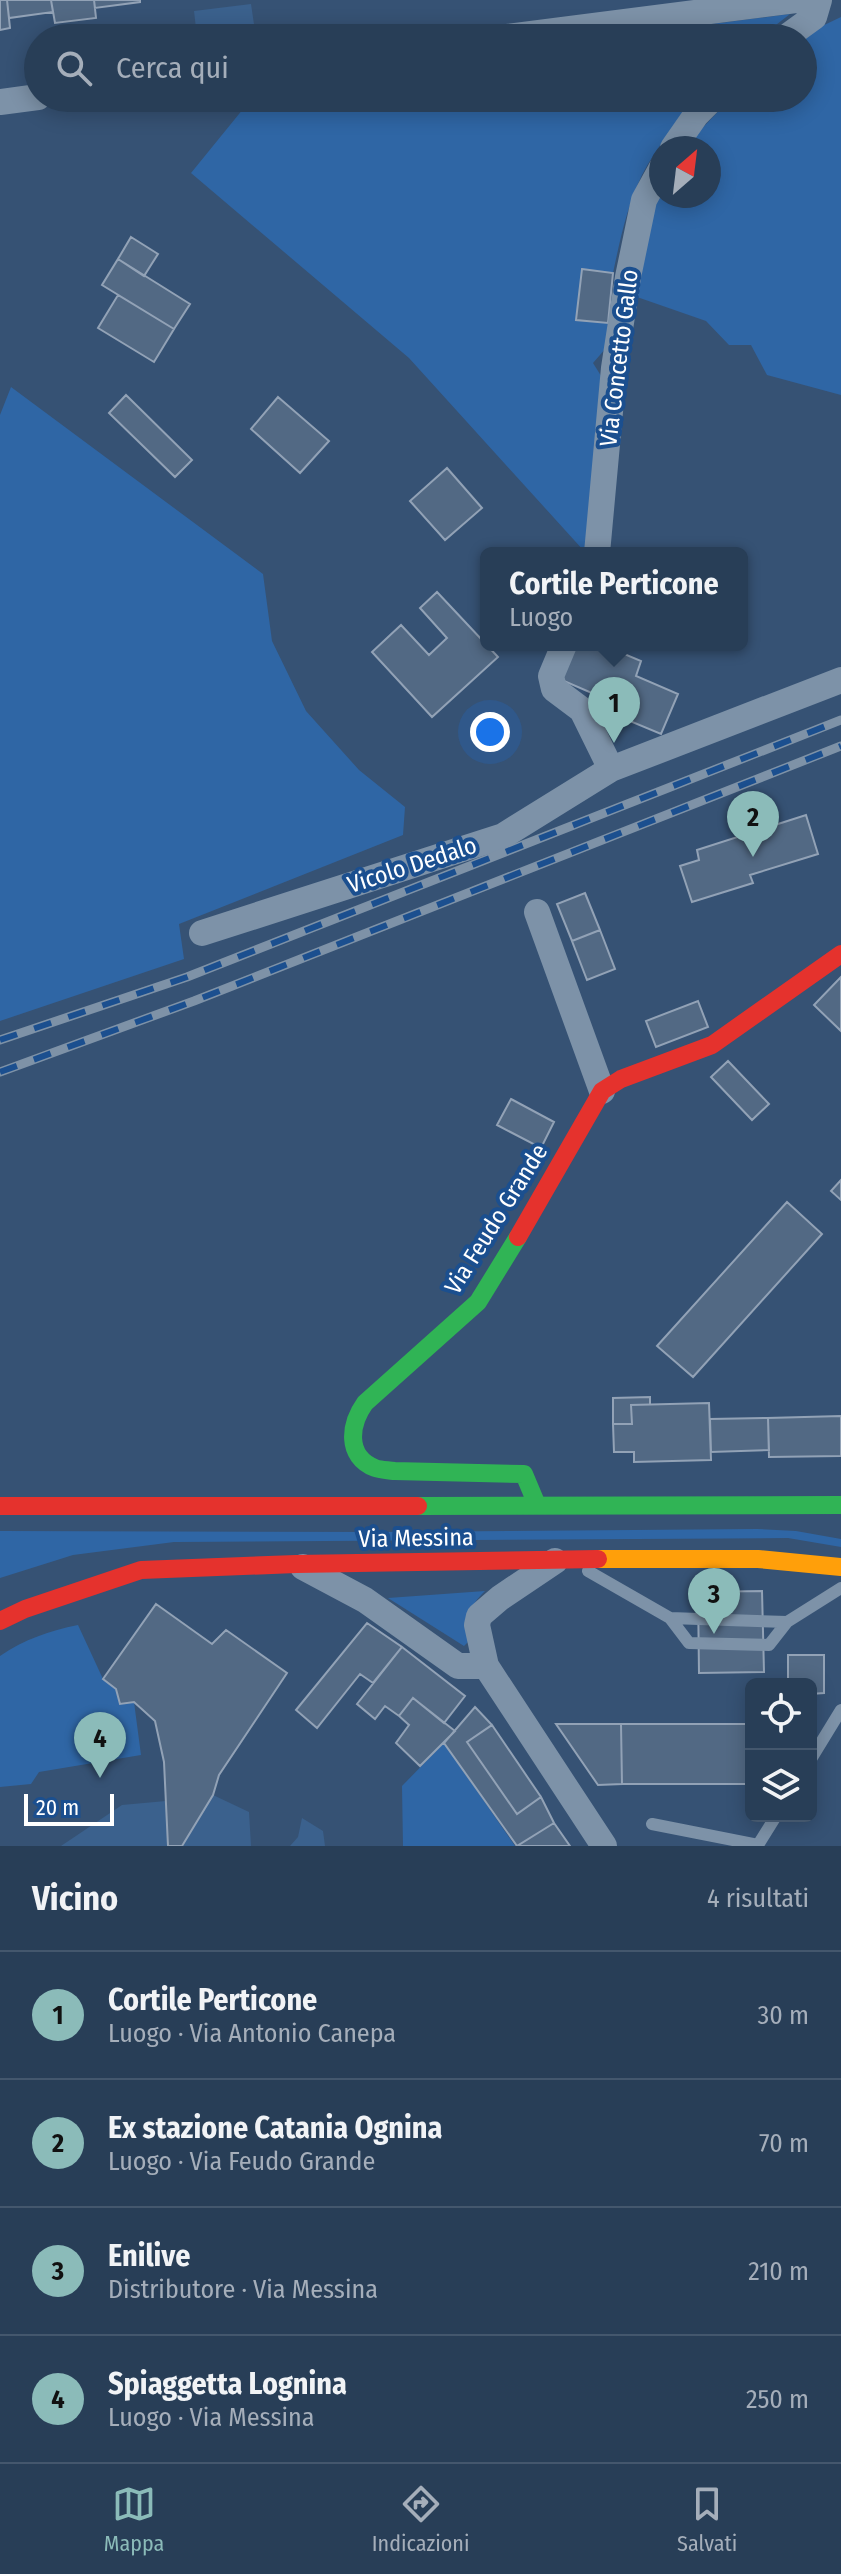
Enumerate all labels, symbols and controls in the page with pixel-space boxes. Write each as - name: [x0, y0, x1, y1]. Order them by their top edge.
- search box: [24, 24, 817, 112]
- icon: search: [52, 46, 96, 90]
- text: Cerca qui: [116, 50, 229, 86]
- north arrow: [649, 136, 721, 208]
- street label: Via Concetto Gallo: [594, 268, 644, 448]
- popup: [480, 547, 748, 651]
- text: Cortile Perticone: [509, 566, 719, 602]
- text: Luogo: [509, 602, 573, 633]
- pin: 1: [588, 677, 640, 743]
- your location: [470, 712, 510, 752]
- pin: 2: [727, 791, 779, 857]
- street label: Vicolo Dedalo: [344, 831, 480, 899]
- street label: Via Feudo Grande: [439, 1139, 553, 1299]
- street label: Via Messina: [358, 1523, 474, 1553]
- pin: 3: [688, 1568, 740, 1634]
- map controls: [745, 1678, 817, 1822]
- button: locate: [745, 1678, 817, 1750]
- pin: 4: [74, 1712, 126, 1778]
- button: layers: [745, 1750, 817, 1822]
- scale bar: [24, 1790, 114, 1826]
- text: 20 m: [36, 1794, 79, 1821]
- text: Vicino: [32, 1878, 118, 1919]
- text: 4 risultati: [707, 1883, 809, 1914]
- text: Cortile Perticone: [108, 1982, 317, 2018]
- text: 1: [53, 2000, 64, 2031]
- text: 30 m: [758, 2000, 809, 2031]
- text: Luogo · Via Antonio Canepa: [108, 2018, 396, 2049]
- text: Ex stazione Catania Ognina: [108, 2110, 442, 2146]
- text: 2: [52, 2128, 64, 2159]
- text: 70 m: [759, 2128, 809, 2159]
- text: Luogo · Via Feudo Grande: [108, 2146, 375, 2177]
- text: Enilive: [108, 2238, 190, 2274]
- text: 3: [52, 2256, 64, 2287]
- text: 210 m: [748, 2256, 809, 2287]
- text: Distributore · Via Messina: [108, 2274, 378, 2305]
- text: Spiaggetta Lognina: [108, 2366, 347, 2402]
- text: 4: [51, 2384, 65, 2415]
- text: 250 m: [746, 2384, 809, 2415]
- text: Luogo · Via Messina: [108, 2402, 315, 2433]
- tab: Mappa: [104, 2482, 164, 2557]
- tab: Indicazioni: [372, 2482, 469, 2557]
- tab: Salvati: [677, 2482, 737, 2557]

